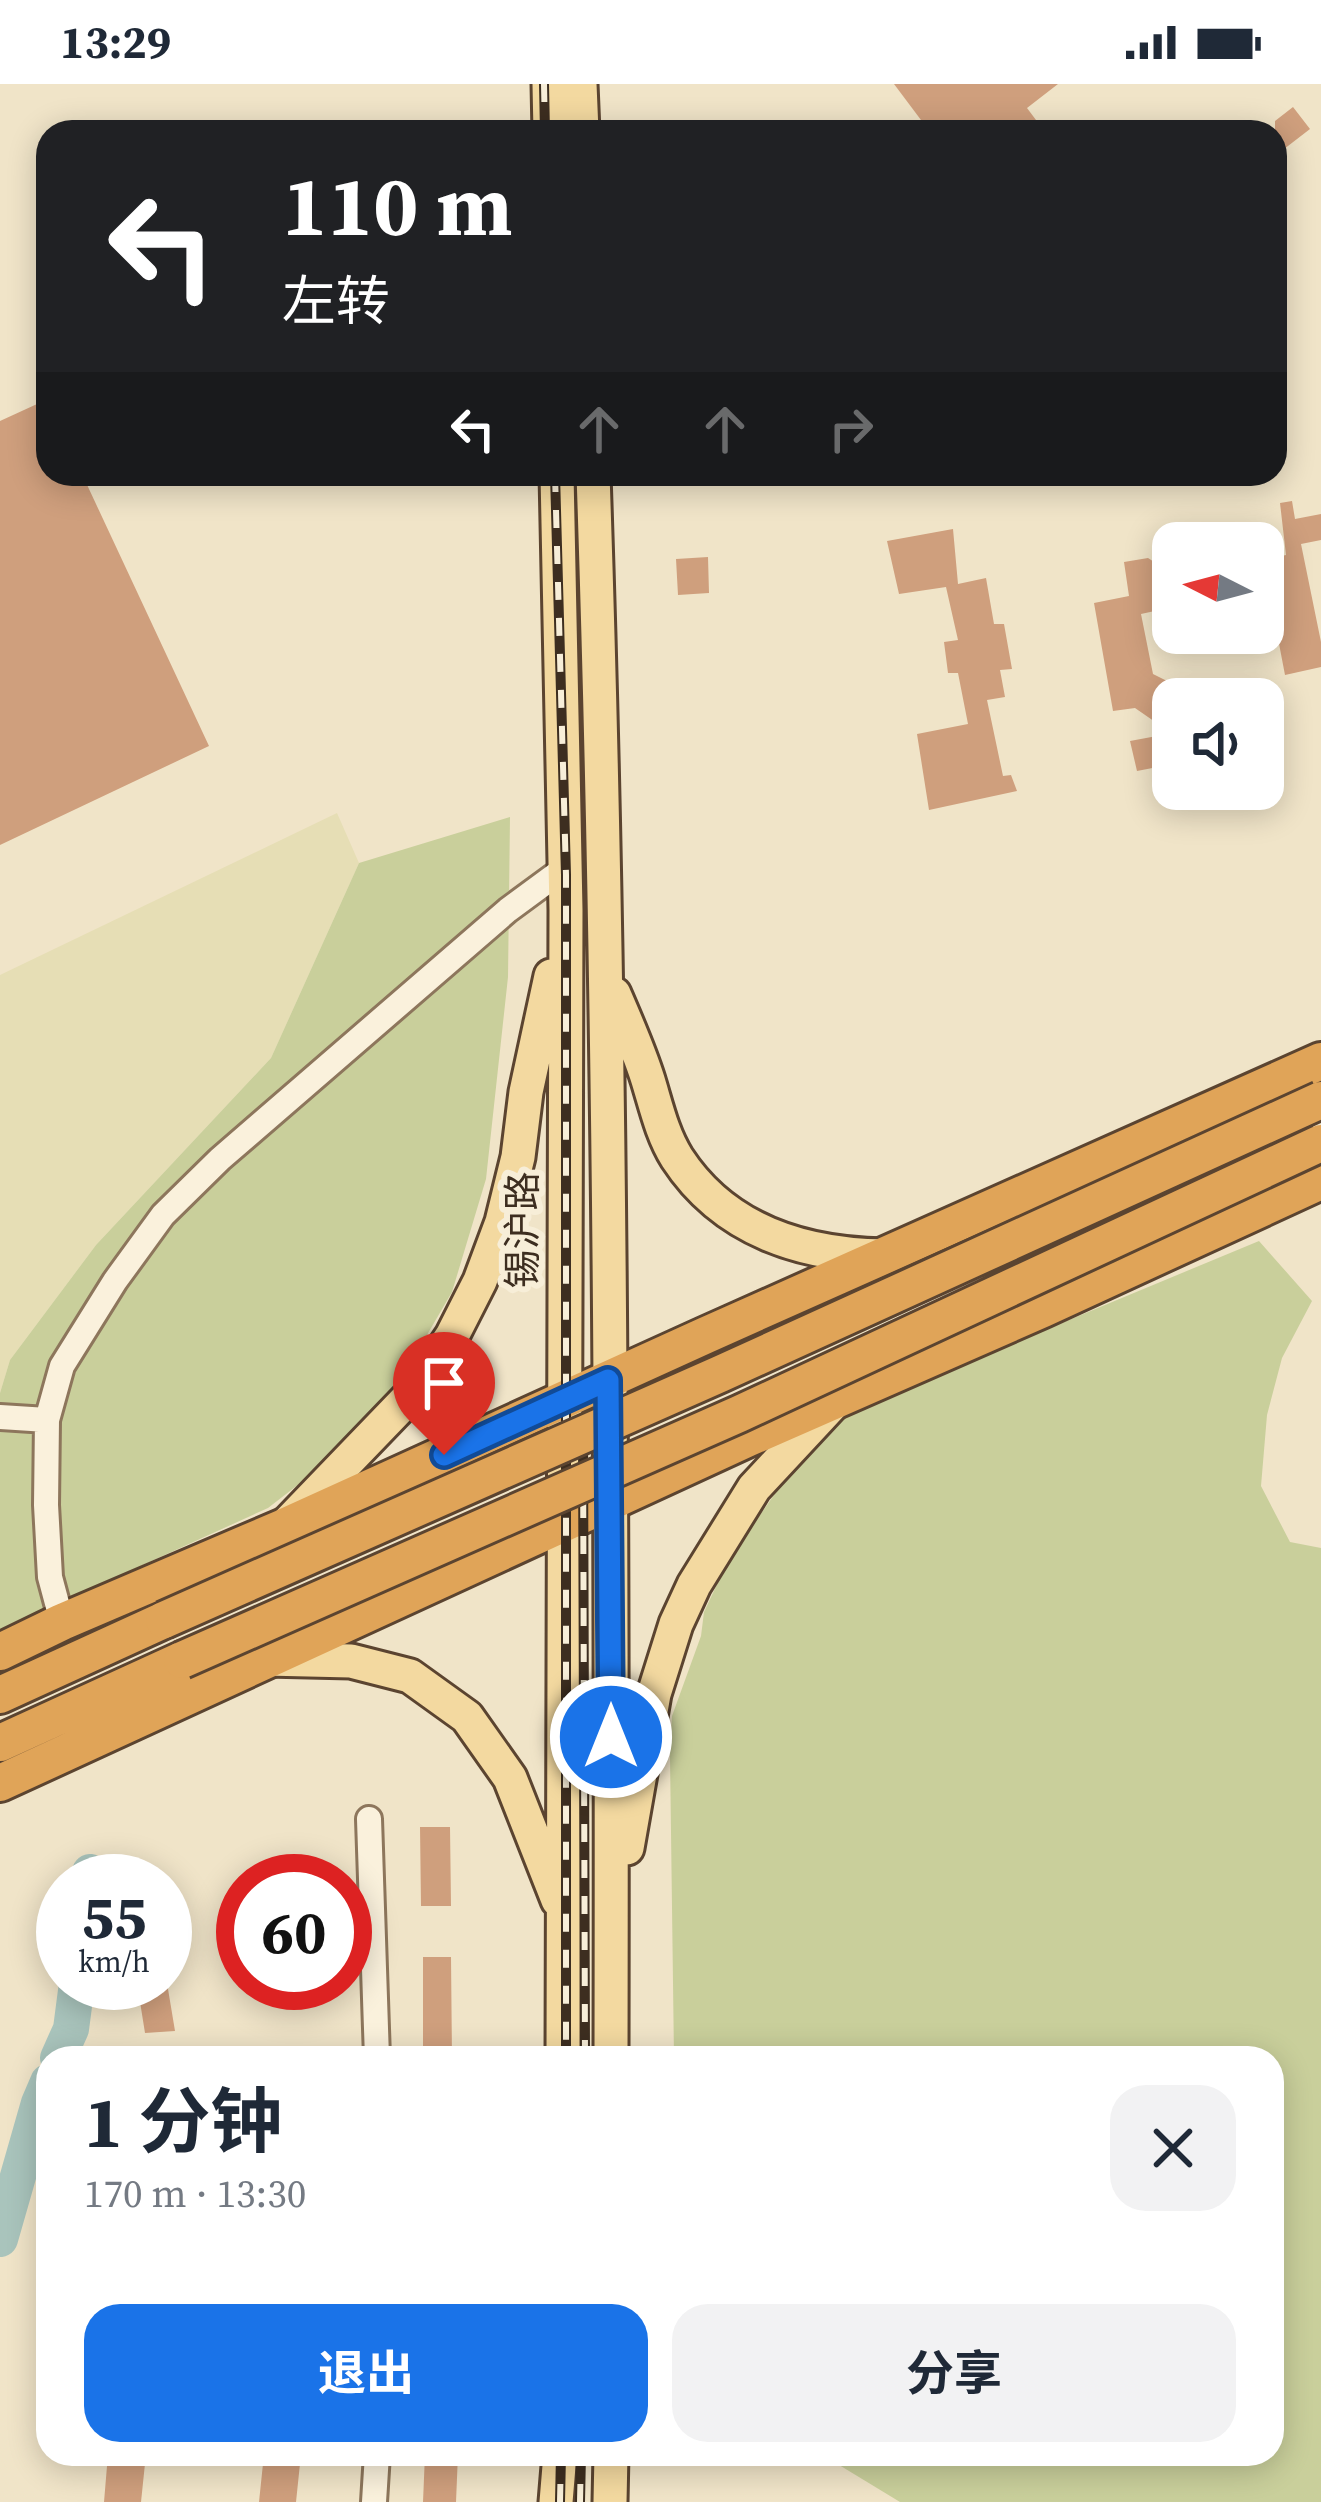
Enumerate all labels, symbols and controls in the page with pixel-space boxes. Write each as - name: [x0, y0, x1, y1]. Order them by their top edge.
- text: 13:29: [60, 11, 171, 73]
- text: 110 m: [282, 148, 513, 263]
- icon: left: [84, 168, 240, 324]
- text: 左转: [282, 264, 390, 338]
- icon: left: [440, 396, 506, 462]
- icon: ahead: [566, 396, 632, 462]
- icon: ahead: [692, 396, 758, 462]
- icon: right: [818, 396, 884, 462]
- north arrow: [1152, 522, 1284, 654]
- map controls: [1152, 522, 1284, 810]
- button: sound: [1152, 678, 1284, 810]
- street label: 锡沪路: [496, 1171, 549, 1289]
- pin: [393, 1332, 495, 1455]
- icon: arrive: [411, 1350, 477, 1416]
- position arrow: [548, 1674, 674, 1800]
- speed limit sign: 60: [216, 1854, 372, 2010]
- text: 55: [81, 1876, 147, 1958]
- text: km/h: [78, 1941, 150, 1982]
- text: 1 分钟: [84, 2072, 282, 2171]
- button: close: [1110, 2085, 1236, 2211]
- text: 170 m · 13:30: [84, 2167, 306, 2220]
- button: 退出: [84, 2304, 648, 2442]
- button: 分享: [672, 2304, 1236, 2442]

